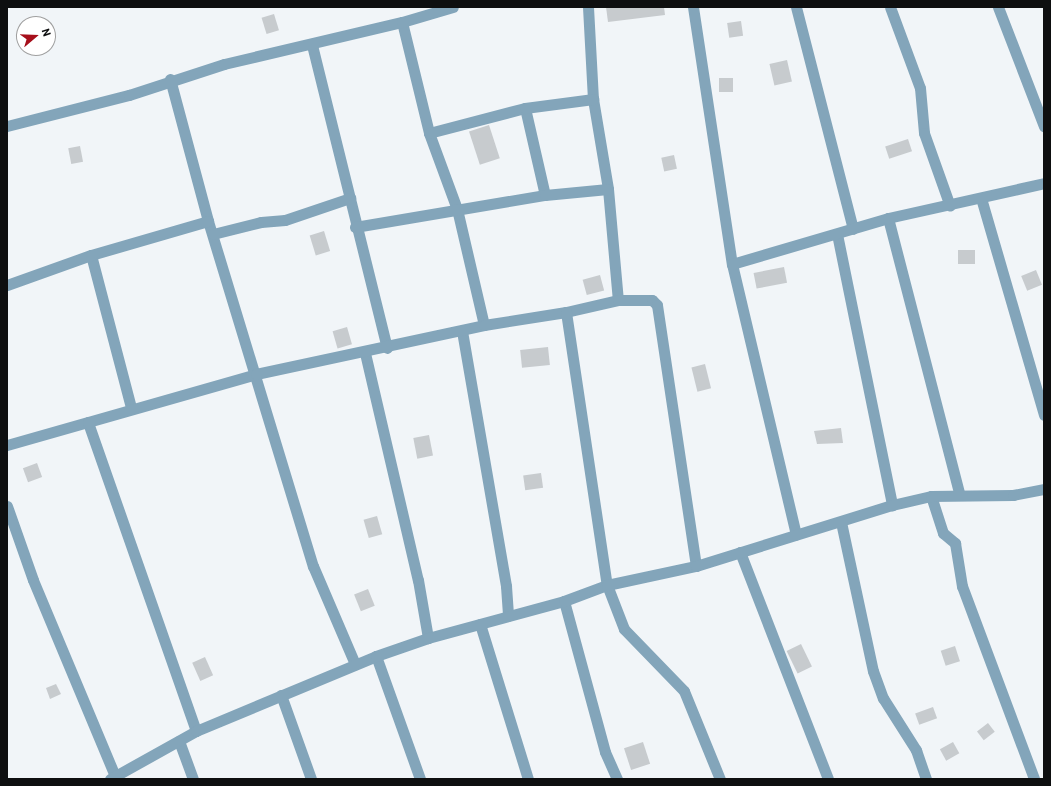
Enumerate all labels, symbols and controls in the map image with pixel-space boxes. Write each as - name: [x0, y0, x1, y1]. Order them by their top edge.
- north arrow: [16, 16, 56, 56]
- text: N: [40, 27, 54, 38]

